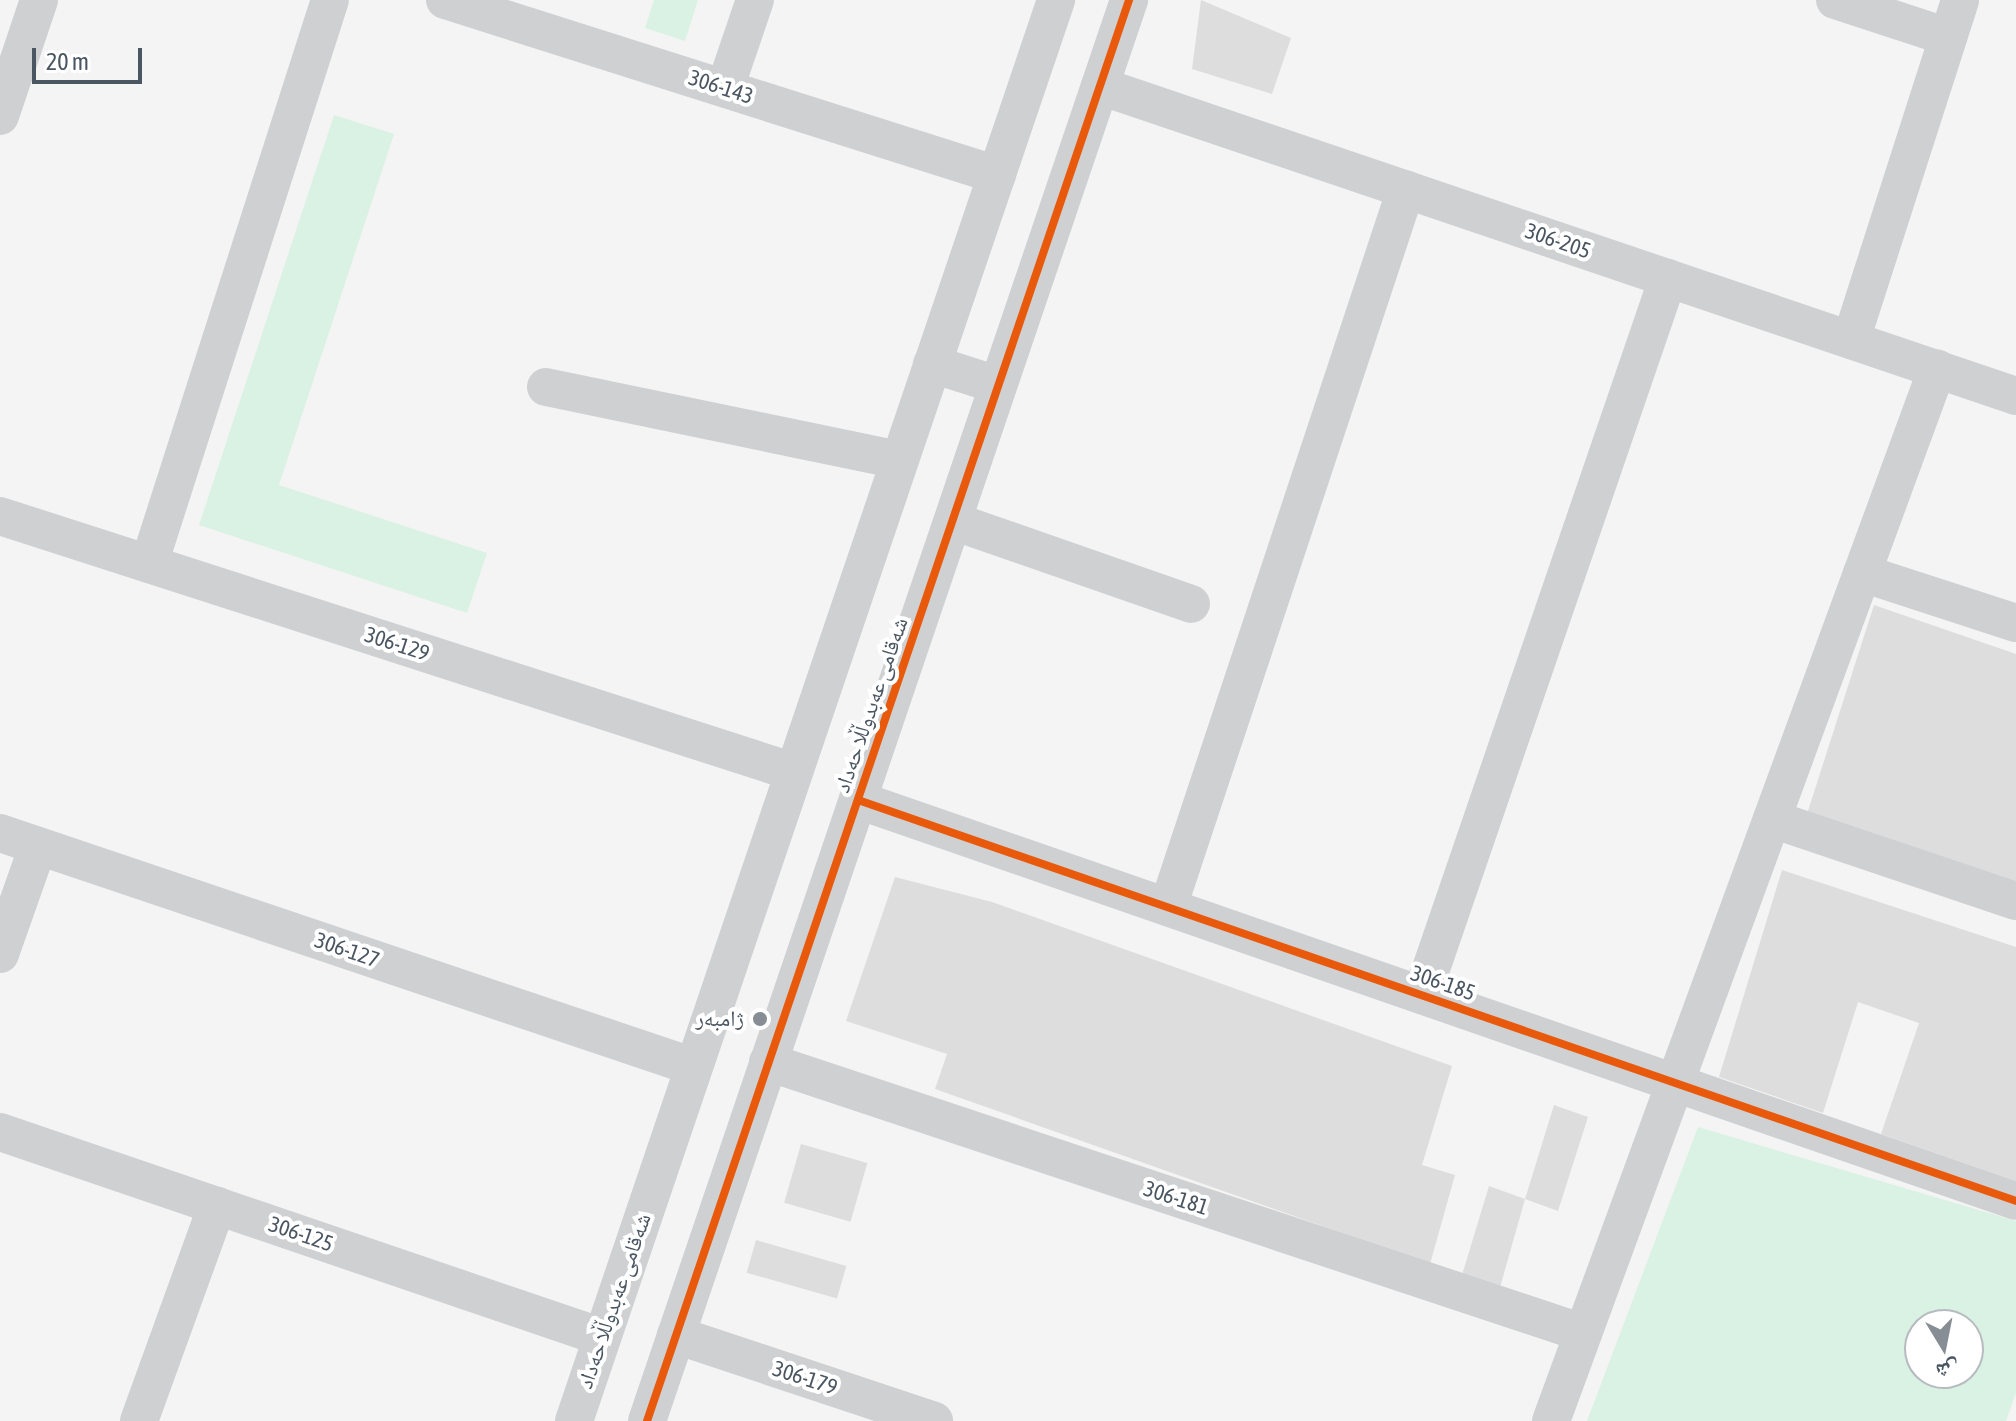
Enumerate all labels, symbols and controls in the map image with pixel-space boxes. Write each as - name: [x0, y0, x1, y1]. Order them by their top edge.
- scale bar: [36, 32, 146, 82]
- text: 20 m: [46, 48, 89, 75]
- street label: 306-143: [685, 64, 757, 110]
- street label: 306-205: [1522, 218, 1594, 264]
- street label: شەقامی عەبدوڵڵا حەداد: [829, 614, 913, 796]
- street label: 306-129: [361, 621, 433, 667]
- street label: 306-127: [311, 927, 383, 973]
- street label: 306-185: [1407, 960, 1479, 1006]
- place label: ژامبەر: [695, 1006, 744, 1032]
- marker: ژامبەر: [751, 1010, 769, 1028]
- street label: 306-181: [1140, 1175, 1212, 1221]
- street label: شەقامی عەبدوڵڵا حەداد: [572, 1210, 656, 1392]
- street label: 306-125: [265, 1211, 337, 1257]
- north arrow: [1904, 1309, 1984, 1389]
- street label: 306-179: [769, 1355, 841, 1401]
- text: ش: [1934, 1356, 1962, 1385]

